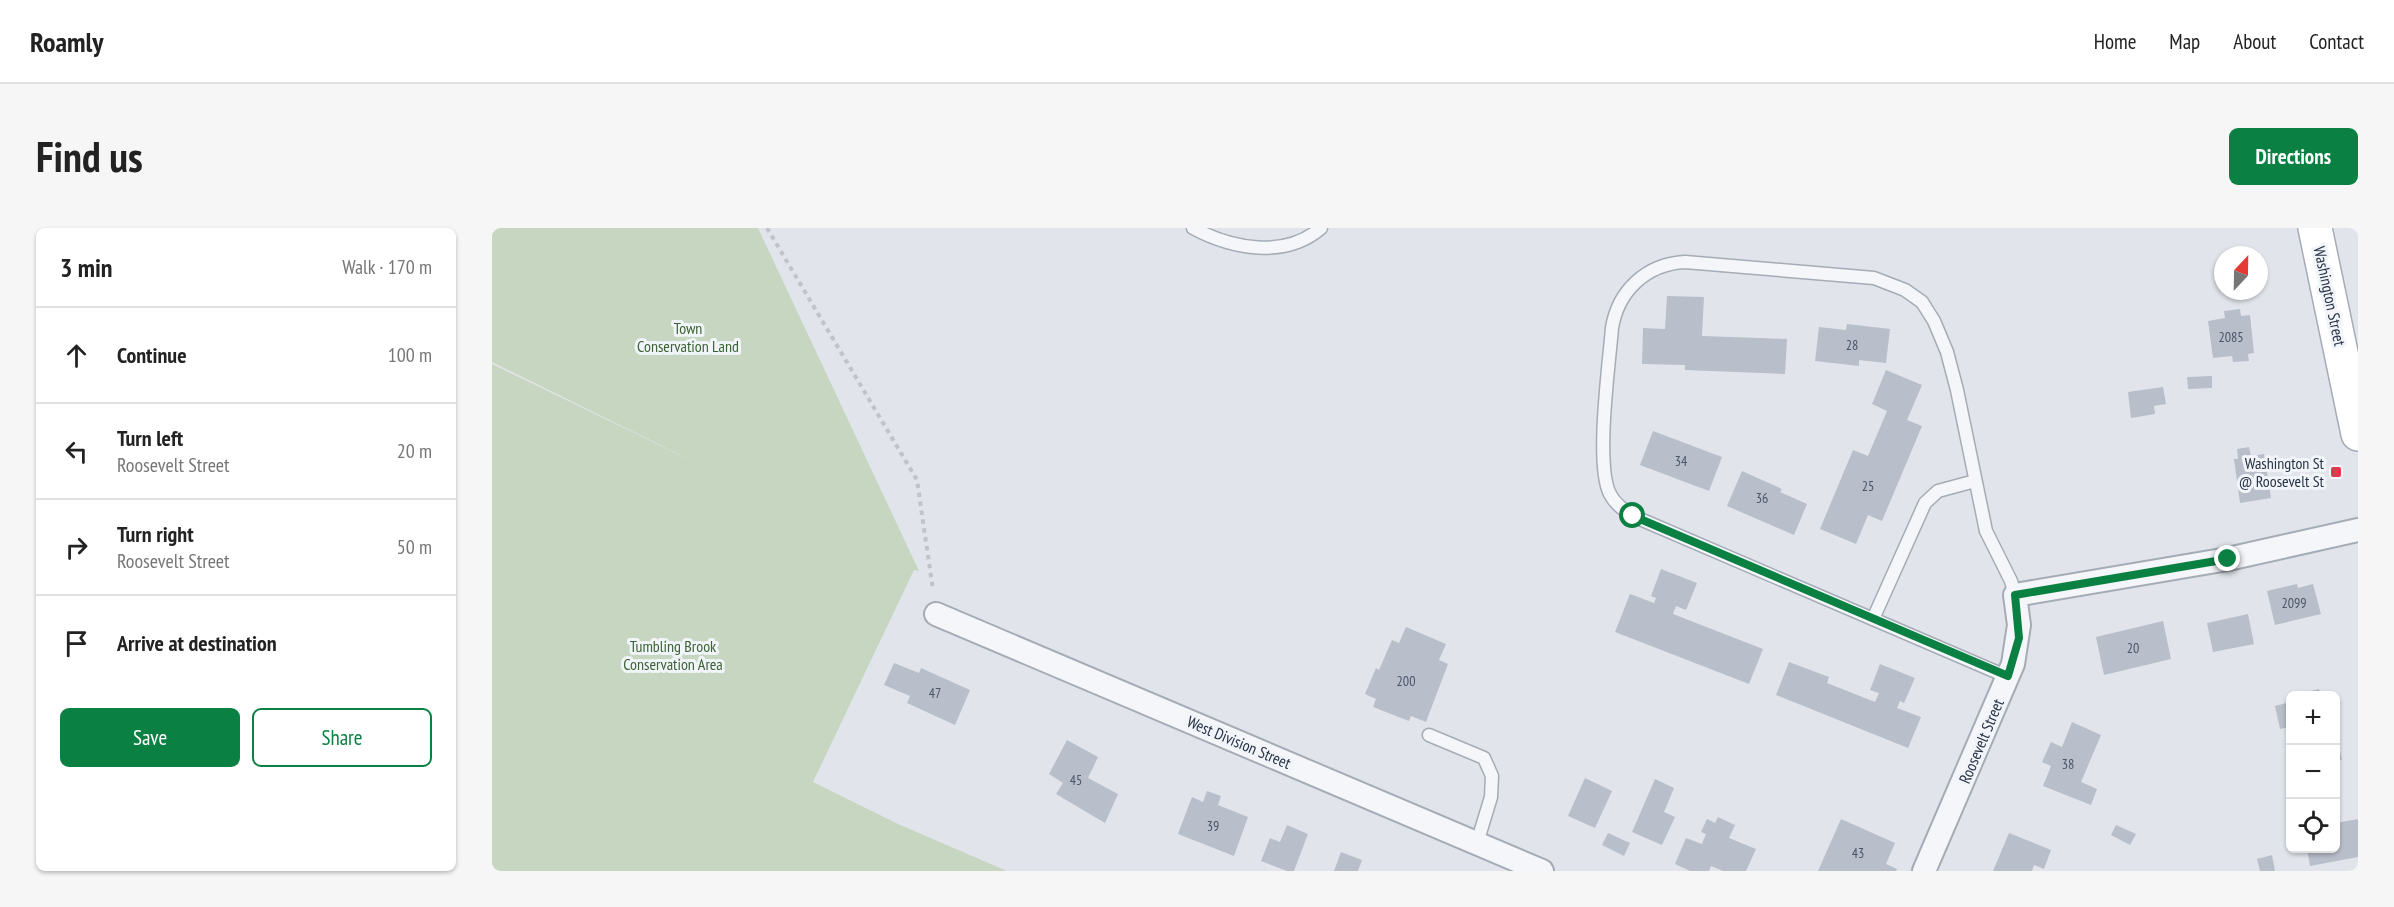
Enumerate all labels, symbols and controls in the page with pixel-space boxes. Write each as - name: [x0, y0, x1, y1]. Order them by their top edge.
- text: Roamly: [30, 23, 104, 60]
- text: Home: [2094, 28, 2136, 55]
- text: Map: [2169, 28, 2200, 55]
- text: About: [2233, 28, 2276, 55]
- text: Contact: [2309, 28, 2364, 55]
- button: Directions: [2229, 128, 2358, 185]
- text: Find us: [36, 129, 143, 184]
- street label: Washington Street: [2310, 244, 2350, 348]
- north arrow: [2214, 246, 2268, 300]
- text: 3 min: [60, 251, 113, 284]
- text: Walk · 170 m: [342, 254, 432, 280]
- park label: Town Conservation Land: [637, 318, 739, 356]
- house number: 2085: [2218, 328, 2244, 346]
- house number: 28: [1846, 336, 1858, 354]
- icon: ahead: [60, 339, 93, 372]
- text: Continue: [117, 341, 187, 369]
- text: 100 m: [388, 342, 432, 368]
- text: Turn left: [117, 424, 183, 452]
- icon: left: [60, 435, 93, 468]
- text: 20 m: [397, 438, 432, 464]
- text: Roosevelt Street: [117, 452, 230, 478]
- house number: 34: [1675, 452, 1688, 470]
- place label: Washington St @ Roosevelt St: [2239, 453, 2325, 491]
- marker: Washington St @ Roosevelt St: [2329, 465, 2343, 479]
- house number: 25: [1862, 477, 1874, 495]
- house number: 36: [1756, 489, 1768, 507]
- route start: [1619, 502, 1645, 528]
- text: Turn right: [117, 520, 194, 548]
- icon: right: [60, 531, 93, 564]
- text: 50 m: [397, 534, 432, 560]
- route end: [2214, 545, 2240, 571]
- text: Roosevelt Street: [117, 548, 230, 574]
- house number: 2099: [2281, 594, 2307, 612]
- icon: arrive: [60, 627, 93, 660]
- text: Arrive at destination: [117, 629, 277, 657]
- park label: Tumbling Brook Conservation Area: [623, 636, 723, 674]
- house number: 20: [2127, 639, 2139, 657]
- house number: 200: [1397, 672, 1415, 690]
- house number: 47: [929, 684, 941, 702]
- map controls: [2286, 691, 2340, 853]
- button: +: [2286, 691, 2340, 745]
- street label: Roosevelt Street: [1954, 695, 2008, 786]
- button: Save: [60, 708, 240, 767]
- button: Share: [252, 708, 432, 767]
- street label: West Division Street: [1184, 711, 1294, 773]
- button: −: [2286, 745, 2340, 799]
- house number: 38: [2062, 755, 2074, 773]
- house number: 45: [1070, 771, 1082, 789]
- button: locate: [2286, 799, 2340, 853]
- house number: 39: [1207, 817, 1219, 835]
- house number: 43: [1852, 844, 1864, 862]

